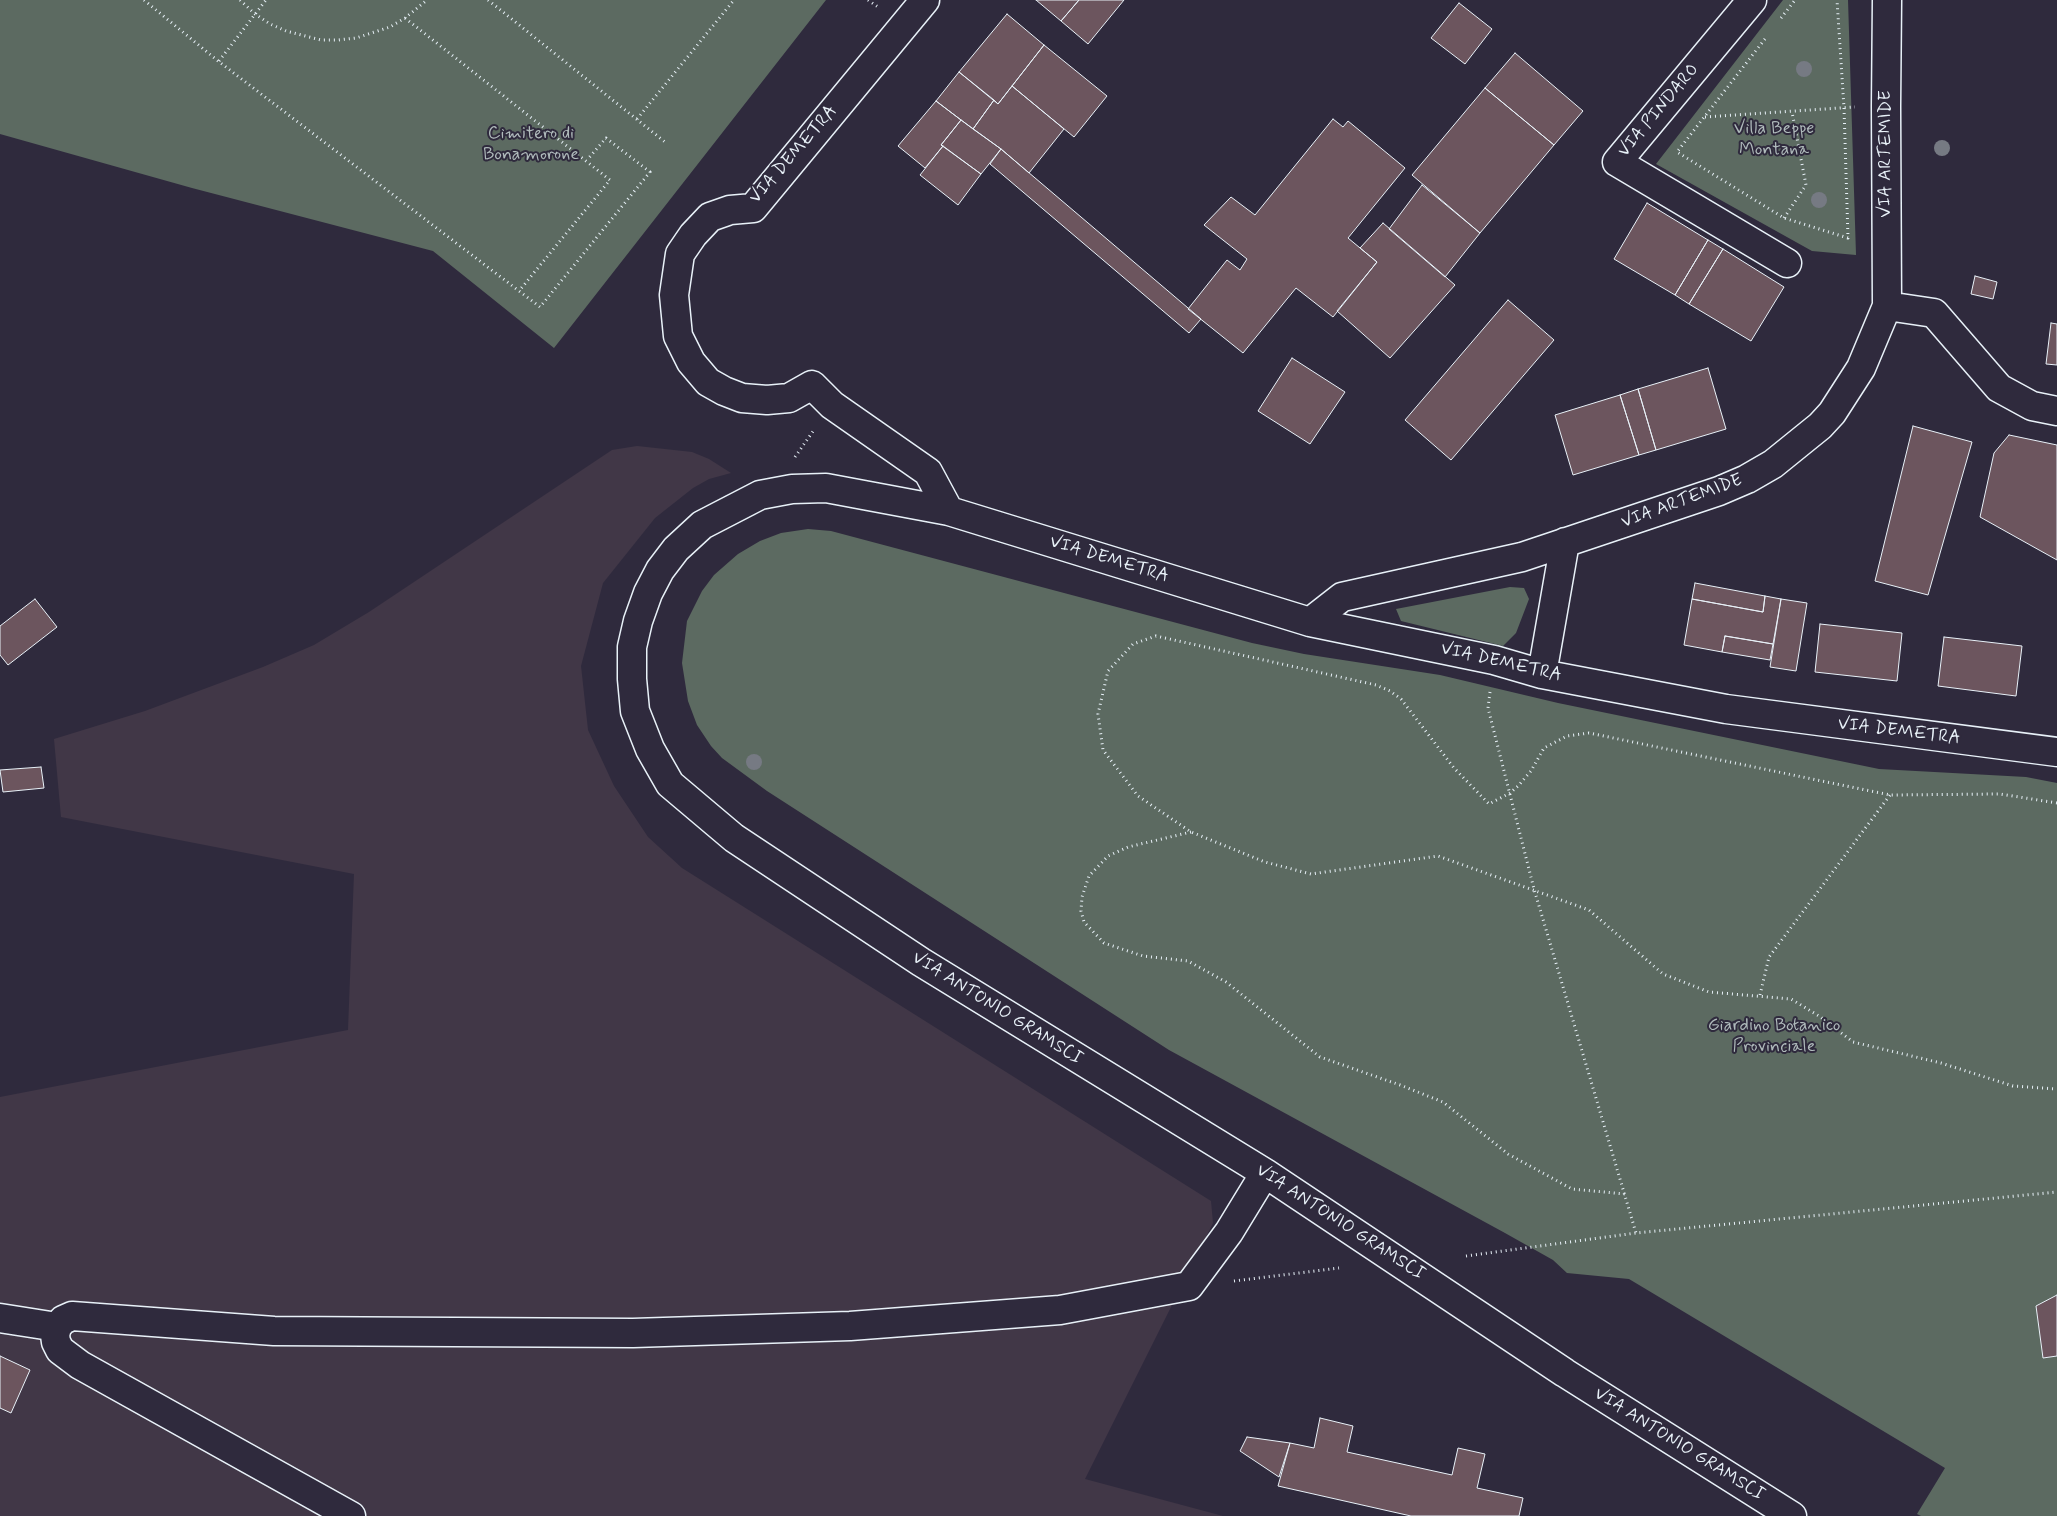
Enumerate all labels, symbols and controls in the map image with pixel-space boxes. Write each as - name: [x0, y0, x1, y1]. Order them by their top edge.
- street label: VIA PINDARO: [1614, 60, 1704, 162]
- street label: VIA ARTEMIDE: [1875, 90, 1897, 218]
- street label: VIA DEMETRA: [745, 101, 843, 209]
- park label: Villa Beppe Montana: [1734, 118, 1814, 160]
- park label: Cimitero di Bonamorone: [483, 123, 579, 166]
- street label: VIA ARTEMIDE: [1618, 470, 1746, 534]
- street label: VIA DEMETRA: [1047, 532, 1171, 588]
- street label: VIA DEMETRA: [1438, 639, 1564, 687]
- street label: VIA DEMETRA: [1836, 714, 1962, 750]
- street label: VIA ANTONIO GRAMSCI: [908, 948, 1086, 1070]
- park label: Giardino Botanico Provinciale: [1708, 1015, 1840, 1058]
- street label: VIA ANTONIO GRAMSCI: [1251, 1160, 1429, 1286]
- street label: VIA ANTONIO GRAMSCI: [1590, 1384, 1768, 1506]

